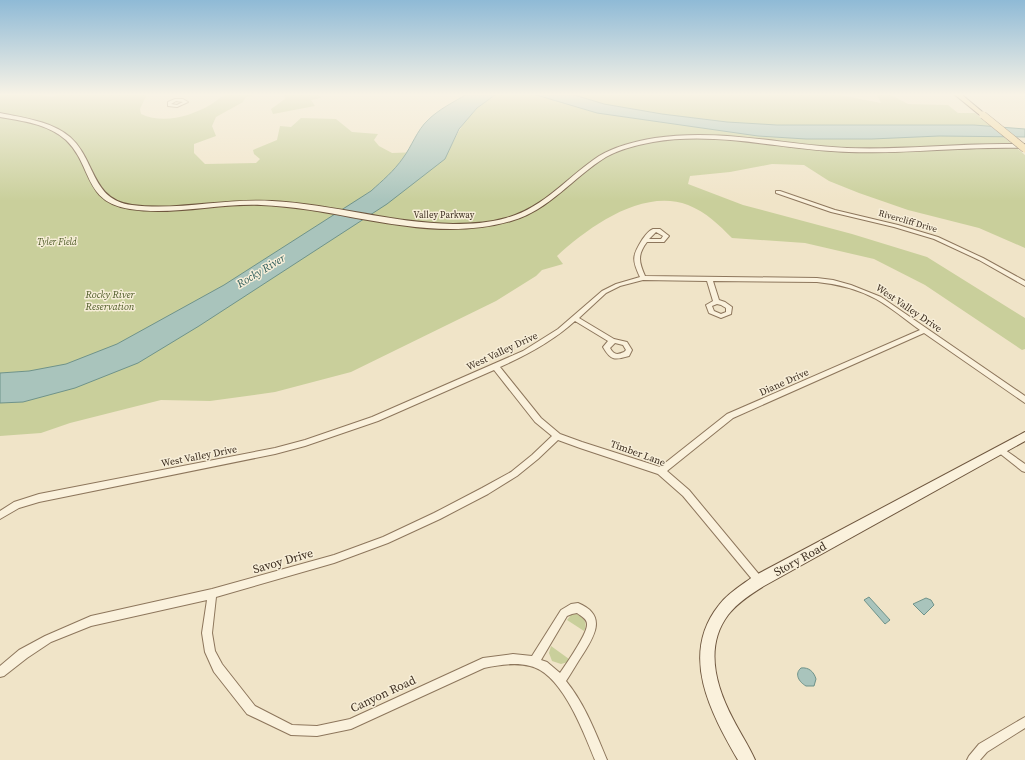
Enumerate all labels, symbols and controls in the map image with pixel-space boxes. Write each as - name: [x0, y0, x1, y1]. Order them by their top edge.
- street label: Rivercliff Drive: [877, 207, 939, 235]
- street label: Valley Parkway: [414, 209, 475, 221]
- park label: Tyler Field: [37, 236, 77, 248]
- water label: Rocky River: [233, 250, 289, 292]
- street label: West Valley Drive: [873, 281, 945, 335]
- park label: Rocky River Reservation: [84, 288, 136, 313]
- street label: West Valley Drive: [464, 329, 540, 373]
- street label: Diane Drive: [757, 365, 811, 399]
- street label: Timber Lane: [609, 437, 667, 469]
- street label: West Valley Drive: [160, 442, 238, 470]
- street label: Story Road: [771, 538, 829, 580]
- street label: Savoy Drive: [251, 545, 315, 577]
- street label: Canyon Road: [348, 672, 418, 716]

